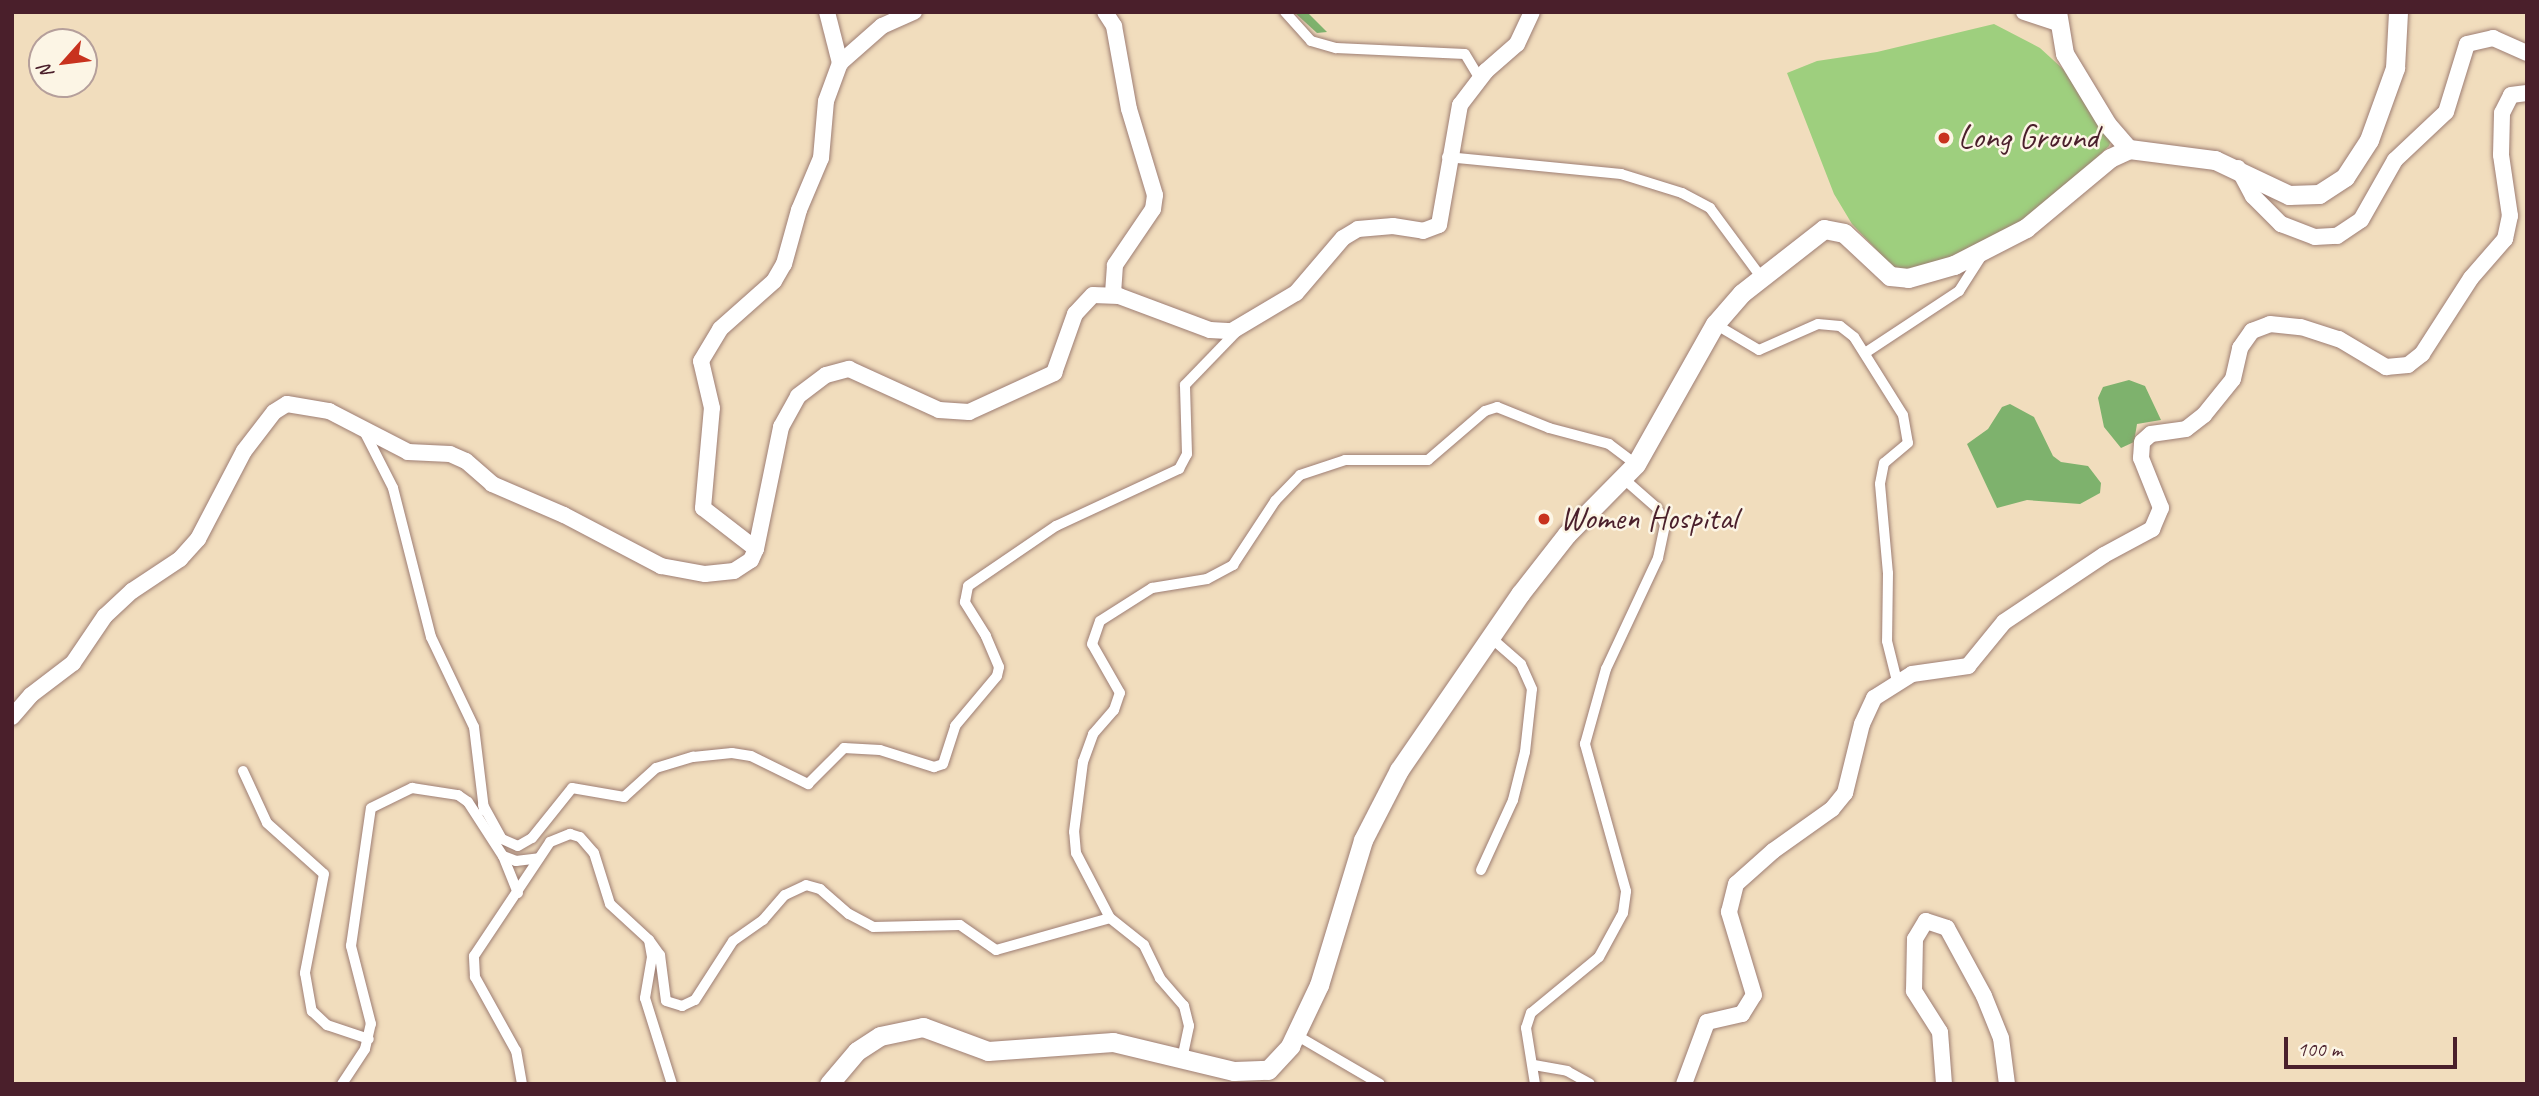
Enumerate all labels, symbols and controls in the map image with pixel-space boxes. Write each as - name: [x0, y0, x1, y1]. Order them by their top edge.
- north arrow: [28, 28, 98, 98]
- text: N: [33, 61, 60, 83]
- place label: Long Ground: [1958, 118, 2098, 158]
- marker: Long Ground: [1936, 130, 1952, 146]
- place label: Women Hospital: [1560, 499, 1738, 539]
- marker: Women Hospital: [1534, 509, 1554, 529]
- scale bar: [2287, 1023, 2460, 1066]
- text: 100 m: [2297, 1036, 2342, 1062]

